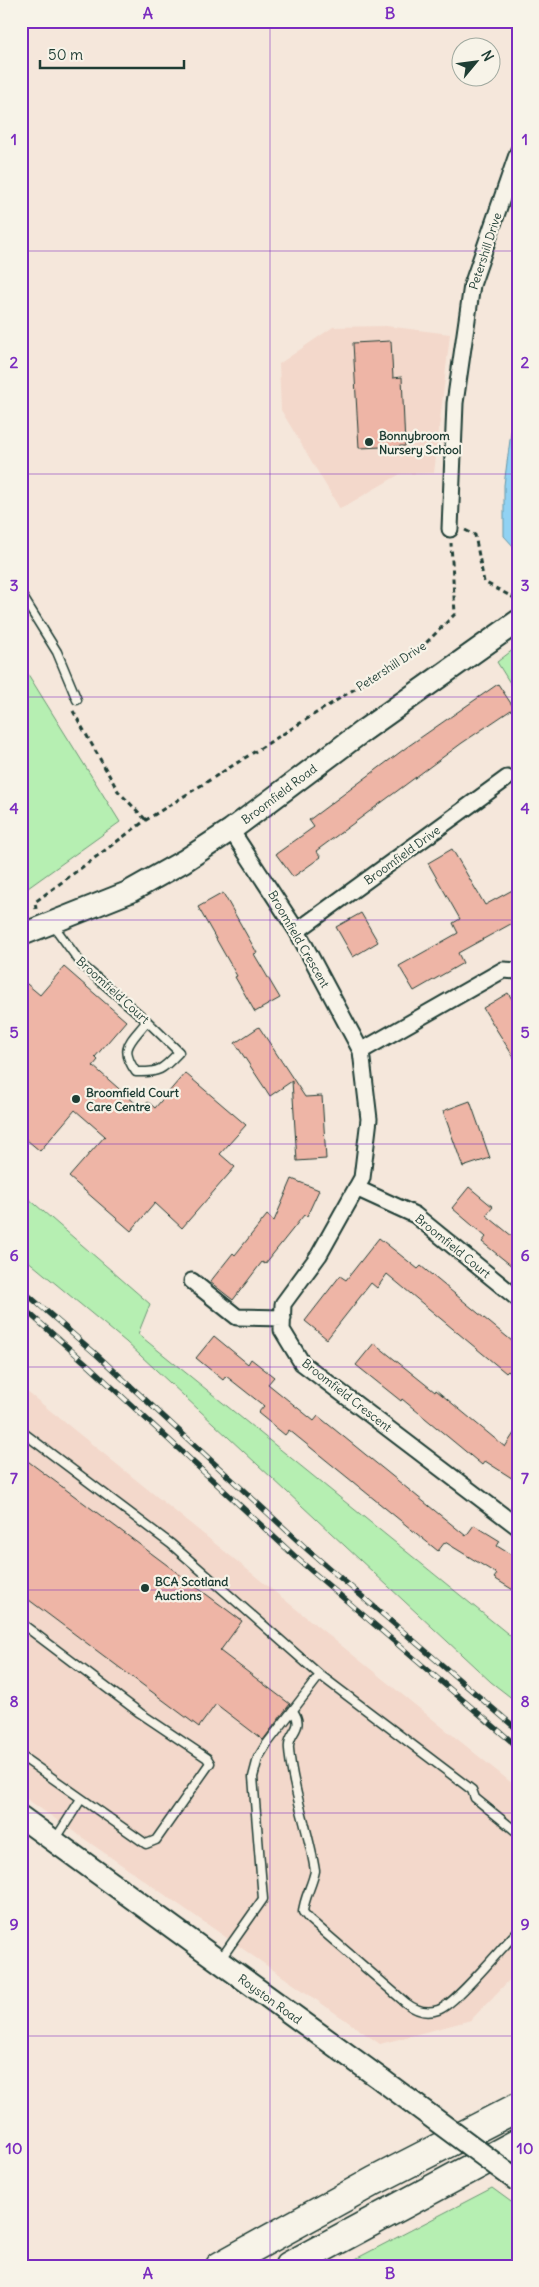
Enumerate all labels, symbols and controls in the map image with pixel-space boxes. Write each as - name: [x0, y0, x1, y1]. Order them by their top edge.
- text: A: [143, 3, 153, 23]
- text: B: [385, 3, 396, 23]
- scale bar: [40, 38, 184, 70]
- north arrow: [452, 38, 502, 88]
- text: 50 m: [48, 45, 83, 64]
- text: N: [477, 47, 498, 64]
- text: 1: [11, 129, 17, 149]
- text: 1: [522, 129, 528, 149]
- street label: Petershill Drive: [465, 211, 505, 291]
- text: 2: [10, 352, 19, 372]
- text: 2: [521, 352, 530, 372]
- place label: Bonnybroom Nursery School: [379, 428, 462, 458]
- marker: Bonnybroom Nursery School: [363, 436, 375, 448]
- text: 3: [9, 575, 19, 595]
- text: 3: [520, 575, 530, 595]
- street label: Petershill Drive: [353, 638, 429, 694]
- street label: Broomfield Road: [238, 761, 320, 827]
- text: 4: [9, 798, 19, 818]
- text: 4: [520, 798, 530, 818]
- street label: Broomfield Drive: [361, 822, 443, 888]
- street label: Broomfield Crescent: [265, 888, 333, 990]
- street label: Broomfield Court: [74, 953, 152, 1027]
- text: 5: [9, 1022, 19, 1042]
- text: 5: [520, 1022, 530, 1042]
- place label: Broomfield Court Care Centre: [86, 1085, 180, 1114]
- marker: Broomfield Court Care Centre: [70, 1093, 82, 1105]
- street label: Broomfield Court: [412, 1211, 494, 1281]
- text: 6: [9, 1245, 19, 1265]
- text: 6: [520, 1245, 530, 1265]
- street label: Broomfield Crescent: [299, 1355, 395, 1435]
- text: 7: [10, 1468, 18, 1488]
- text: 7: [521, 1468, 529, 1488]
- place label: BCA Scotland Auctions: [155, 1574, 228, 1603]
- marker: BCA Scotland Auctions: [139, 1582, 151, 1594]
- text: 8: [9, 1691, 19, 1711]
- text: 8: [520, 1691, 530, 1711]
- text: 9: [9, 1914, 19, 1934]
- text: 9: [520, 1914, 530, 1934]
- street label: Royston Road: [235, 1971, 305, 2027]
- text: 10: [6, 2138, 22, 2158]
- text: 10: [517, 2138, 533, 2158]
- text: A: [143, 2263, 153, 2283]
- text: B: [385, 2263, 396, 2283]

